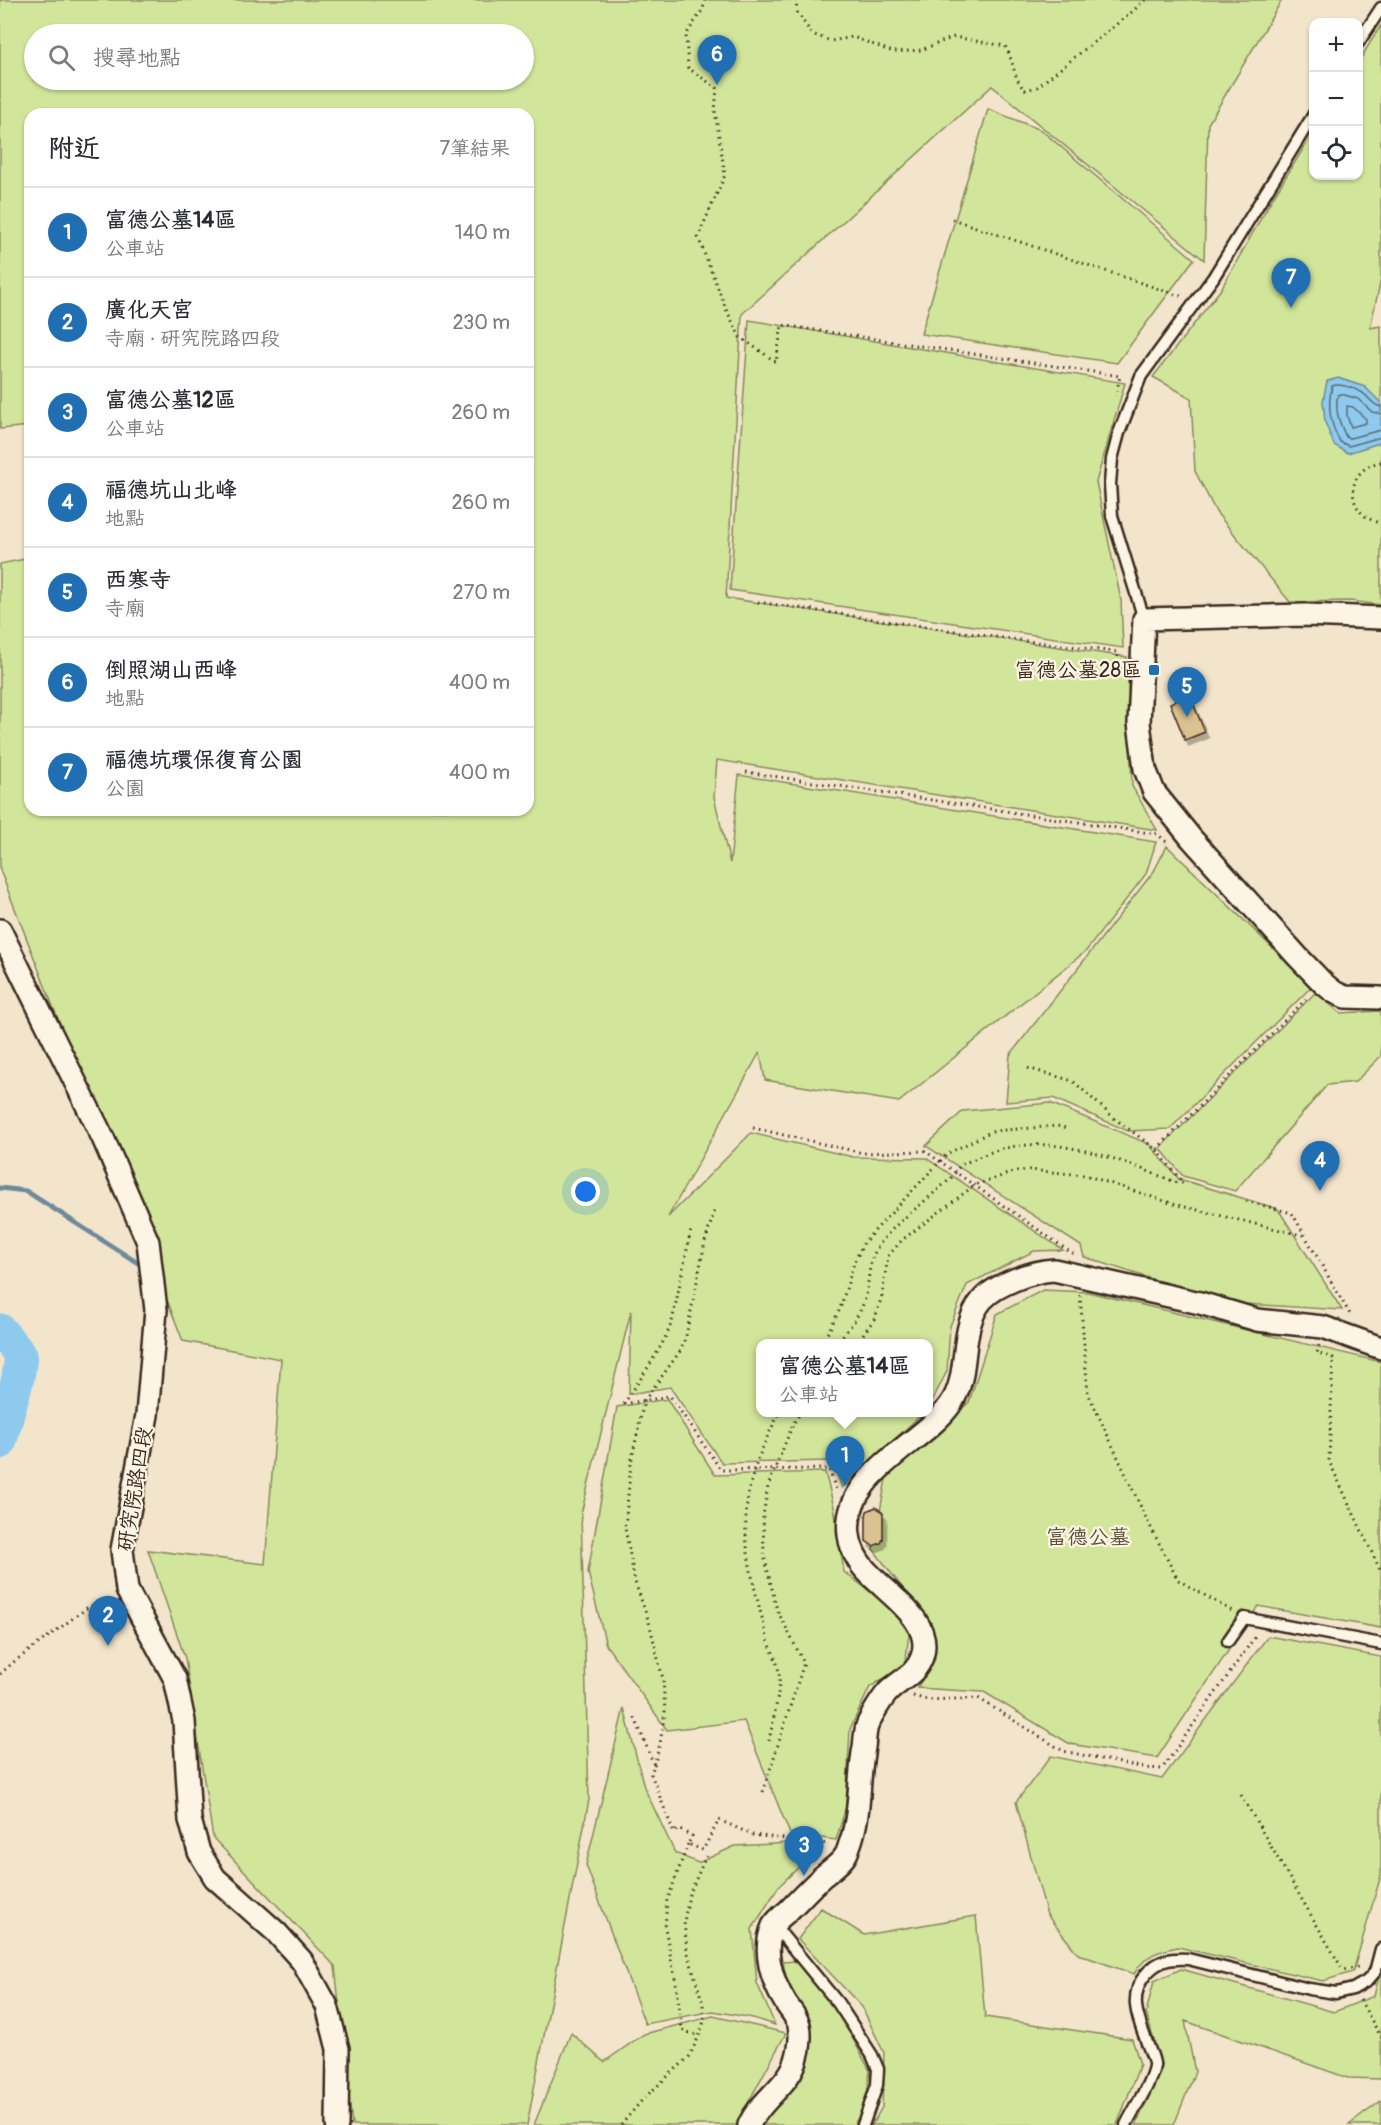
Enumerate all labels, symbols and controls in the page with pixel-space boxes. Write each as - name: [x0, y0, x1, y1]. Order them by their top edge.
- map controls: [1309, 18, 1363, 180]
- button: +: [1309, 18, 1363, 72]
- search box: [24, 24, 534, 90]
- pin: 6: [698, 36, 736, 85]
- icon: search: [45, 41, 78, 74]
- text: 搜尋地點: [93, 44, 181, 72]
- button: −: [1309, 72, 1363, 126]
- button: locate: [1309, 126, 1363, 180]
- text: 附近: [48, 133, 100, 165]
- text: 7筆結果: [439, 136, 510, 161]
- text: 富德公墓14區: [105, 206, 236, 234]
- text: 1: [64, 220, 71, 245]
- text: 140 m: [455, 220, 510, 245]
- text: 公車站: [105, 236, 165, 261]
- pin: 7: [1272, 258, 1310, 308]
- text: 廣化天宮: [105, 296, 193, 324]
- text: 2: [62, 310, 73, 335]
- text: 230 m: [453, 310, 510, 335]
- text: 寺廟 · 研究院路四段: [105, 326, 280, 351]
- text: 富德公墓12區: [105, 386, 236, 414]
- text: 3: [62, 400, 73, 425]
- text: 260 m: [451, 400, 510, 425]
- text: 公車站: [105, 416, 165, 441]
- text: 福德坑山北峰: [105, 476, 237, 504]
- text: 4: [62, 490, 73, 515]
- text: 260 m: [451, 490, 510, 515]
- text: 地點: [105, 506, 145, 531]
- text: 西寒寺: [105, 566, 171, 594]
- text: 5: [62, 580, 73, 605]
- text: 270 m: [452, 580, 510, 605]
- text: 寺廟: [105, 596, 145, 621]
- text: 倒照湖山西峰: [105, 656, 237, 684]
- place label: 富德公墓28區: [1015, 657, 1142, 684]
- marker: 富德公墓28區: [1147, 663, 1161, 677]
- pin: 5: [1168, 668, 1206, 717]
- text: 6: [62, 670, 73, 695]
- text: 400 m: [449, 670, 510, 695]
- text: 地點: [105, 686, 145, 711]
- text: 福德坑環保復育公園: [105, 746, 303, 774]
- text: 7: [62, 760, 73, 785]
- text: 400 m: [449, 760, 510, 785]
- text: 公園: [105, 776, 145, 801]
- pin: 4: [1300, 1142, 1340, 1191]
- your location: [571, 1177, 600, 1206]
- popup: [756, 1339, 933, 1417]
- text: 富德公墓14區: [779, 1352, 910, 1380]
- text: 公車站: [779, 1382, 839, 1407]
- street label: 研究院路四段: [112, 1425, 158, 1553]
- pin: 1: [826, 1436, 864, 1486]
- park label: 富德公墓: [1046, 1524, 1130, 1551]
- pin: 2: [88, 1596, 128, 1646]
- pin: 3: [784, 1826, 824, 1876]

